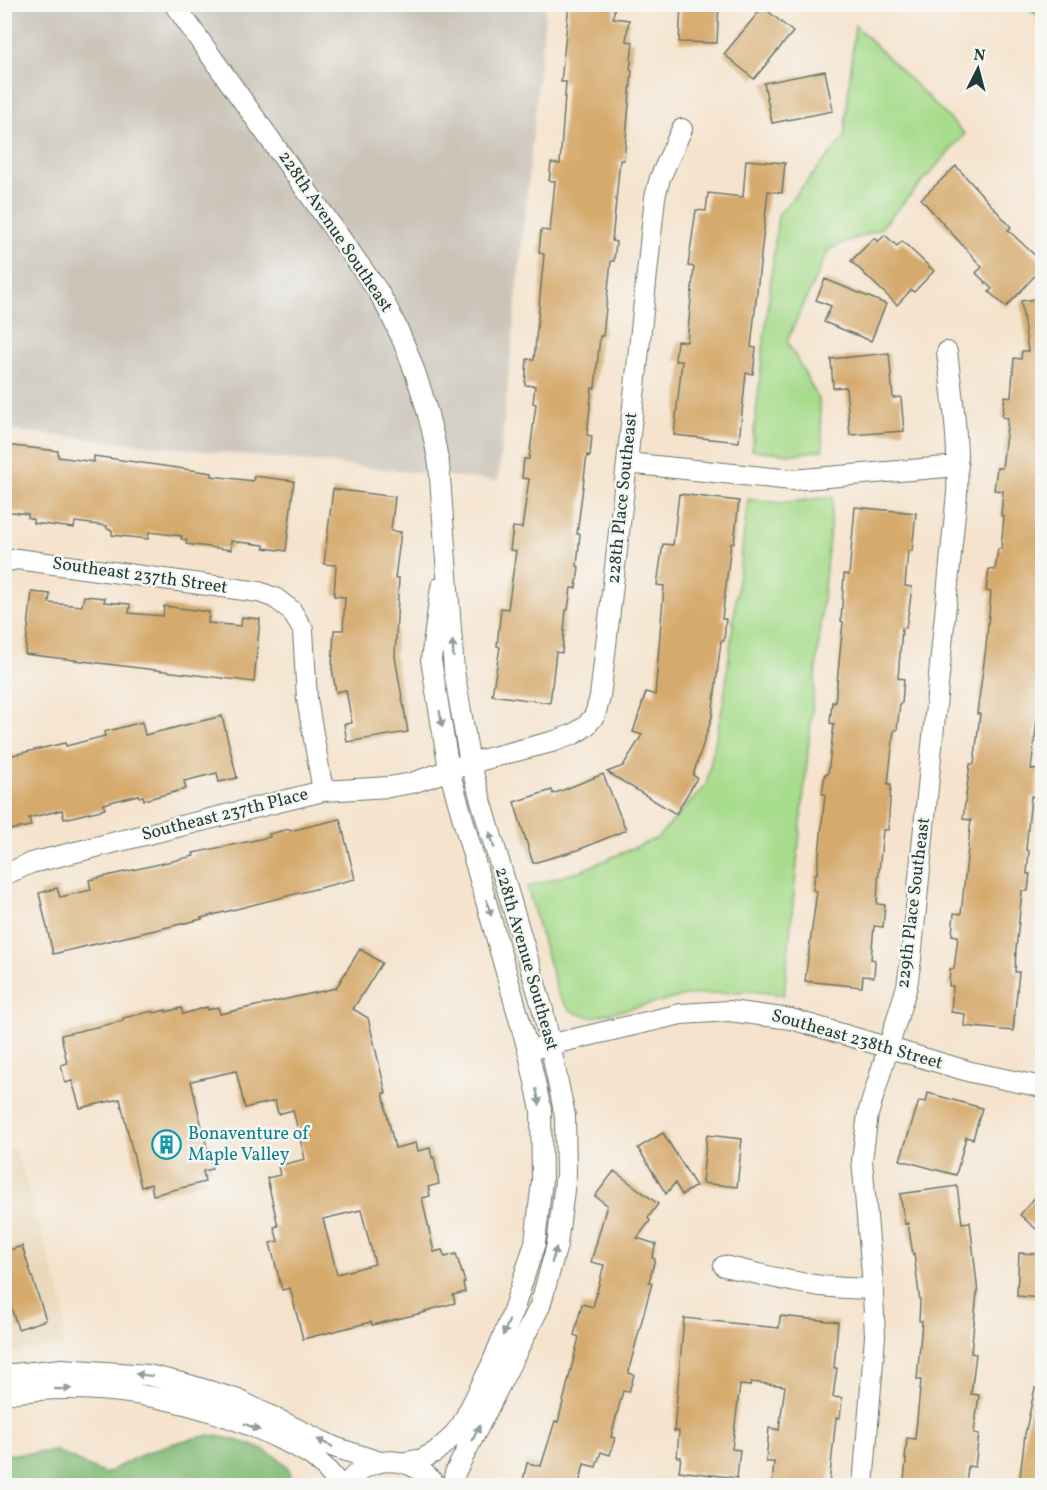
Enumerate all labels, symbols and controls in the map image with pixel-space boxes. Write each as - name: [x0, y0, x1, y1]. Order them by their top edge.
- north arrow: [948, 39, 1008, 99]
- text: N: [972, 45, 987, 68]
- street label: 228th Avenue Southeast: [272, 146, 398, 318]
- street label: 228th Place Southeast: [602, 411, 644, 585]
- street label: Southeast 237th Street: [51, 551, 229, 601]
- one-way arrow: [449, 639, 458, 658]
- one-way arrow: [437, 710, 446, 729]
- street label: Southeast 237th Place: [139, 782, 311, 848]
- street label: 229th Place Southeast: [891, 816, 937, 990]
- one-way arrow: [487, 830, 496, 848]
- street label: 228th Avenue Southeast: [488, 864, 564, 1054]
- one-way arrow: [485, 899, 494, 917]
- street label: Southeast 238th Street: [768, 1004, 946, 1076]
- one-way arrow: [534, 1087, 544, 1106]
- place label: Bonaventure of Maple Valley: [188, 1122, 310, 1168]
- building icon: Bonaventure of Maple Valley: [151, 1128, 183, 1160]
- one-way arrow: [550, 1246, 560, 1264]
- one-way arrow: [501, 1319, 510, 1337]
- one-way arrow: [134, 1370, 153, 1380]
- one-way arrow: [53, 1385, 72, 1394]
- one-way arrow: [244, 1422, 262, 1432]
- one-way arrow: [471, 1424, 481, 1441]
- one-way arrow: [316, 1438, 333, 1448]

